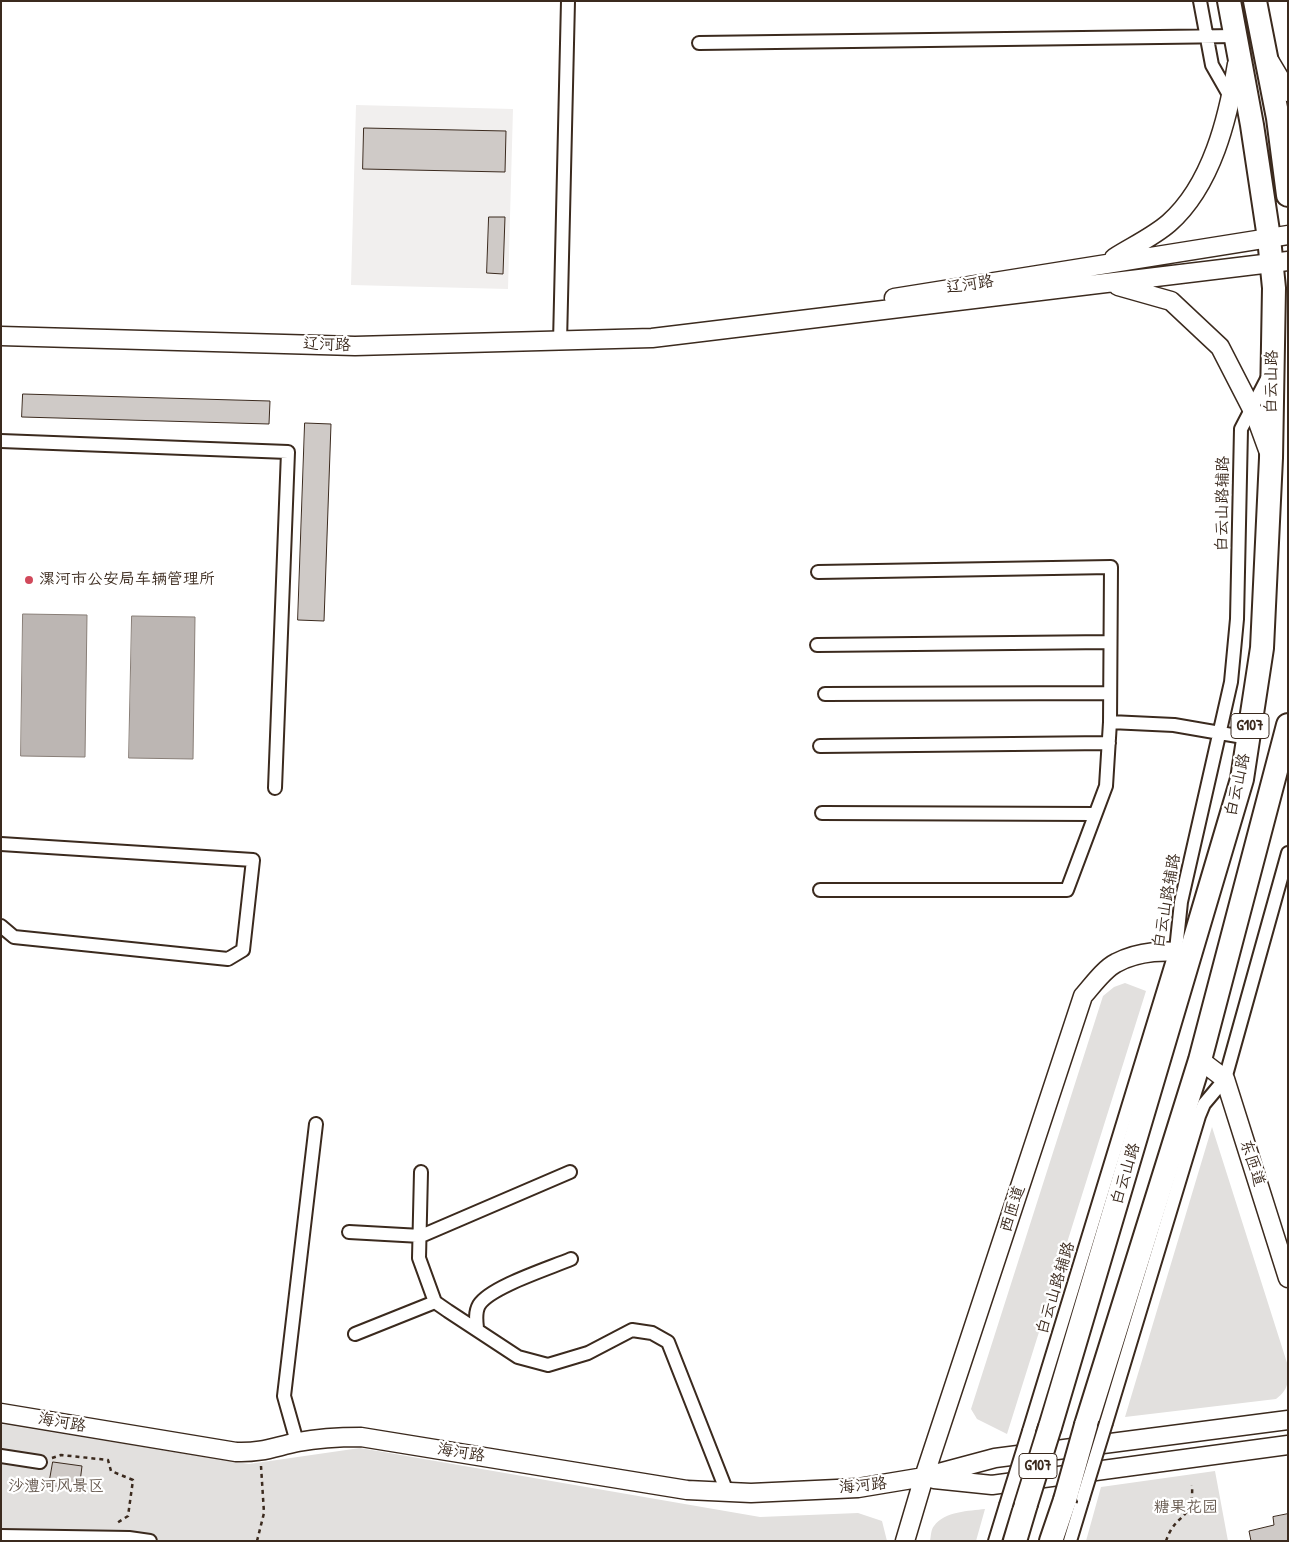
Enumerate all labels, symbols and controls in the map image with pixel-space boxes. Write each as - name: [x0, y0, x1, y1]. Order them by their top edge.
- street label: 辽河路: [945, 272, 995, 298]
- street label: 辽河路: [303, 335, 351, 355]
- street label: 白云山路: [1262, 350, 1282, 414]
- street label: 白云山路辅路: [1213, 456, 1233, 552]
- place label: 漯河市公安局车辆管理所: [39, 570, 215, 590]
- marker: 漯河市公安局车辆管理所: [23, 574, 35, 586]
- road number: G107: [1231, 714, 1269, 738]
- street label: 白云山路: [1221, 752, 1255, 818]
- street label: 白云山路辅路: [1149, 852, 1185, 950]
- street label: 东匝道: [1235, 1137, 1269, 1189]
- street label: 白云山路: [1107, 1141, 1145, 1207]
- street label: 西匝道: [996, 1183, 1030, 1235]
- street label: 白云山路辅路: [1033, 1239, 1079, 1337]
- street label: 海河路: [37, 1409, 87, 1437]
- street label: 海河路: [436, 1440, 486, 1466]
- road number: G107: [1019, 1454, 1057, 1478]
- street label: 海河路: [838, 1474, 888, 1498]
- park label: 沙澧河风景区: [8, 1477, 104, 1497]
- park label: 糖果花园: [1154, 1498, 1218, 1518]

